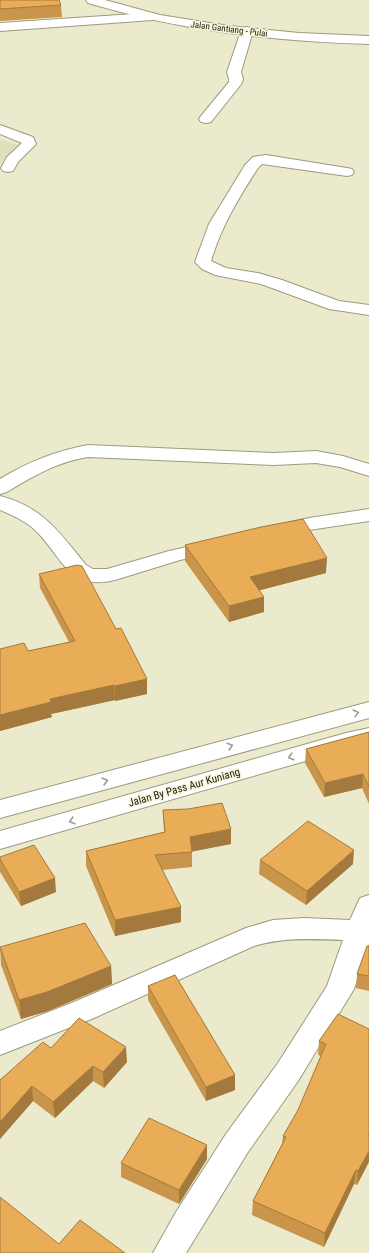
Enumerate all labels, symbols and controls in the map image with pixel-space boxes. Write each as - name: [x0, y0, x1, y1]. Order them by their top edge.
- street label: Jalan Gantiang - Pulai: [190, 19, 268, 39]
- one-way arrow: [353, 710, 360, 718]
- one-way arrow: [227, 742, 234, 751]
- one-way arrow: [287, 752, 294, 761]
- street label: Jalan By Pass Aur Kuniang: [127, 765, 242, 810]
- one-way arrow: [102, 777, 109, 786]
- one-way arrow: [69, 816, 76, 825]

